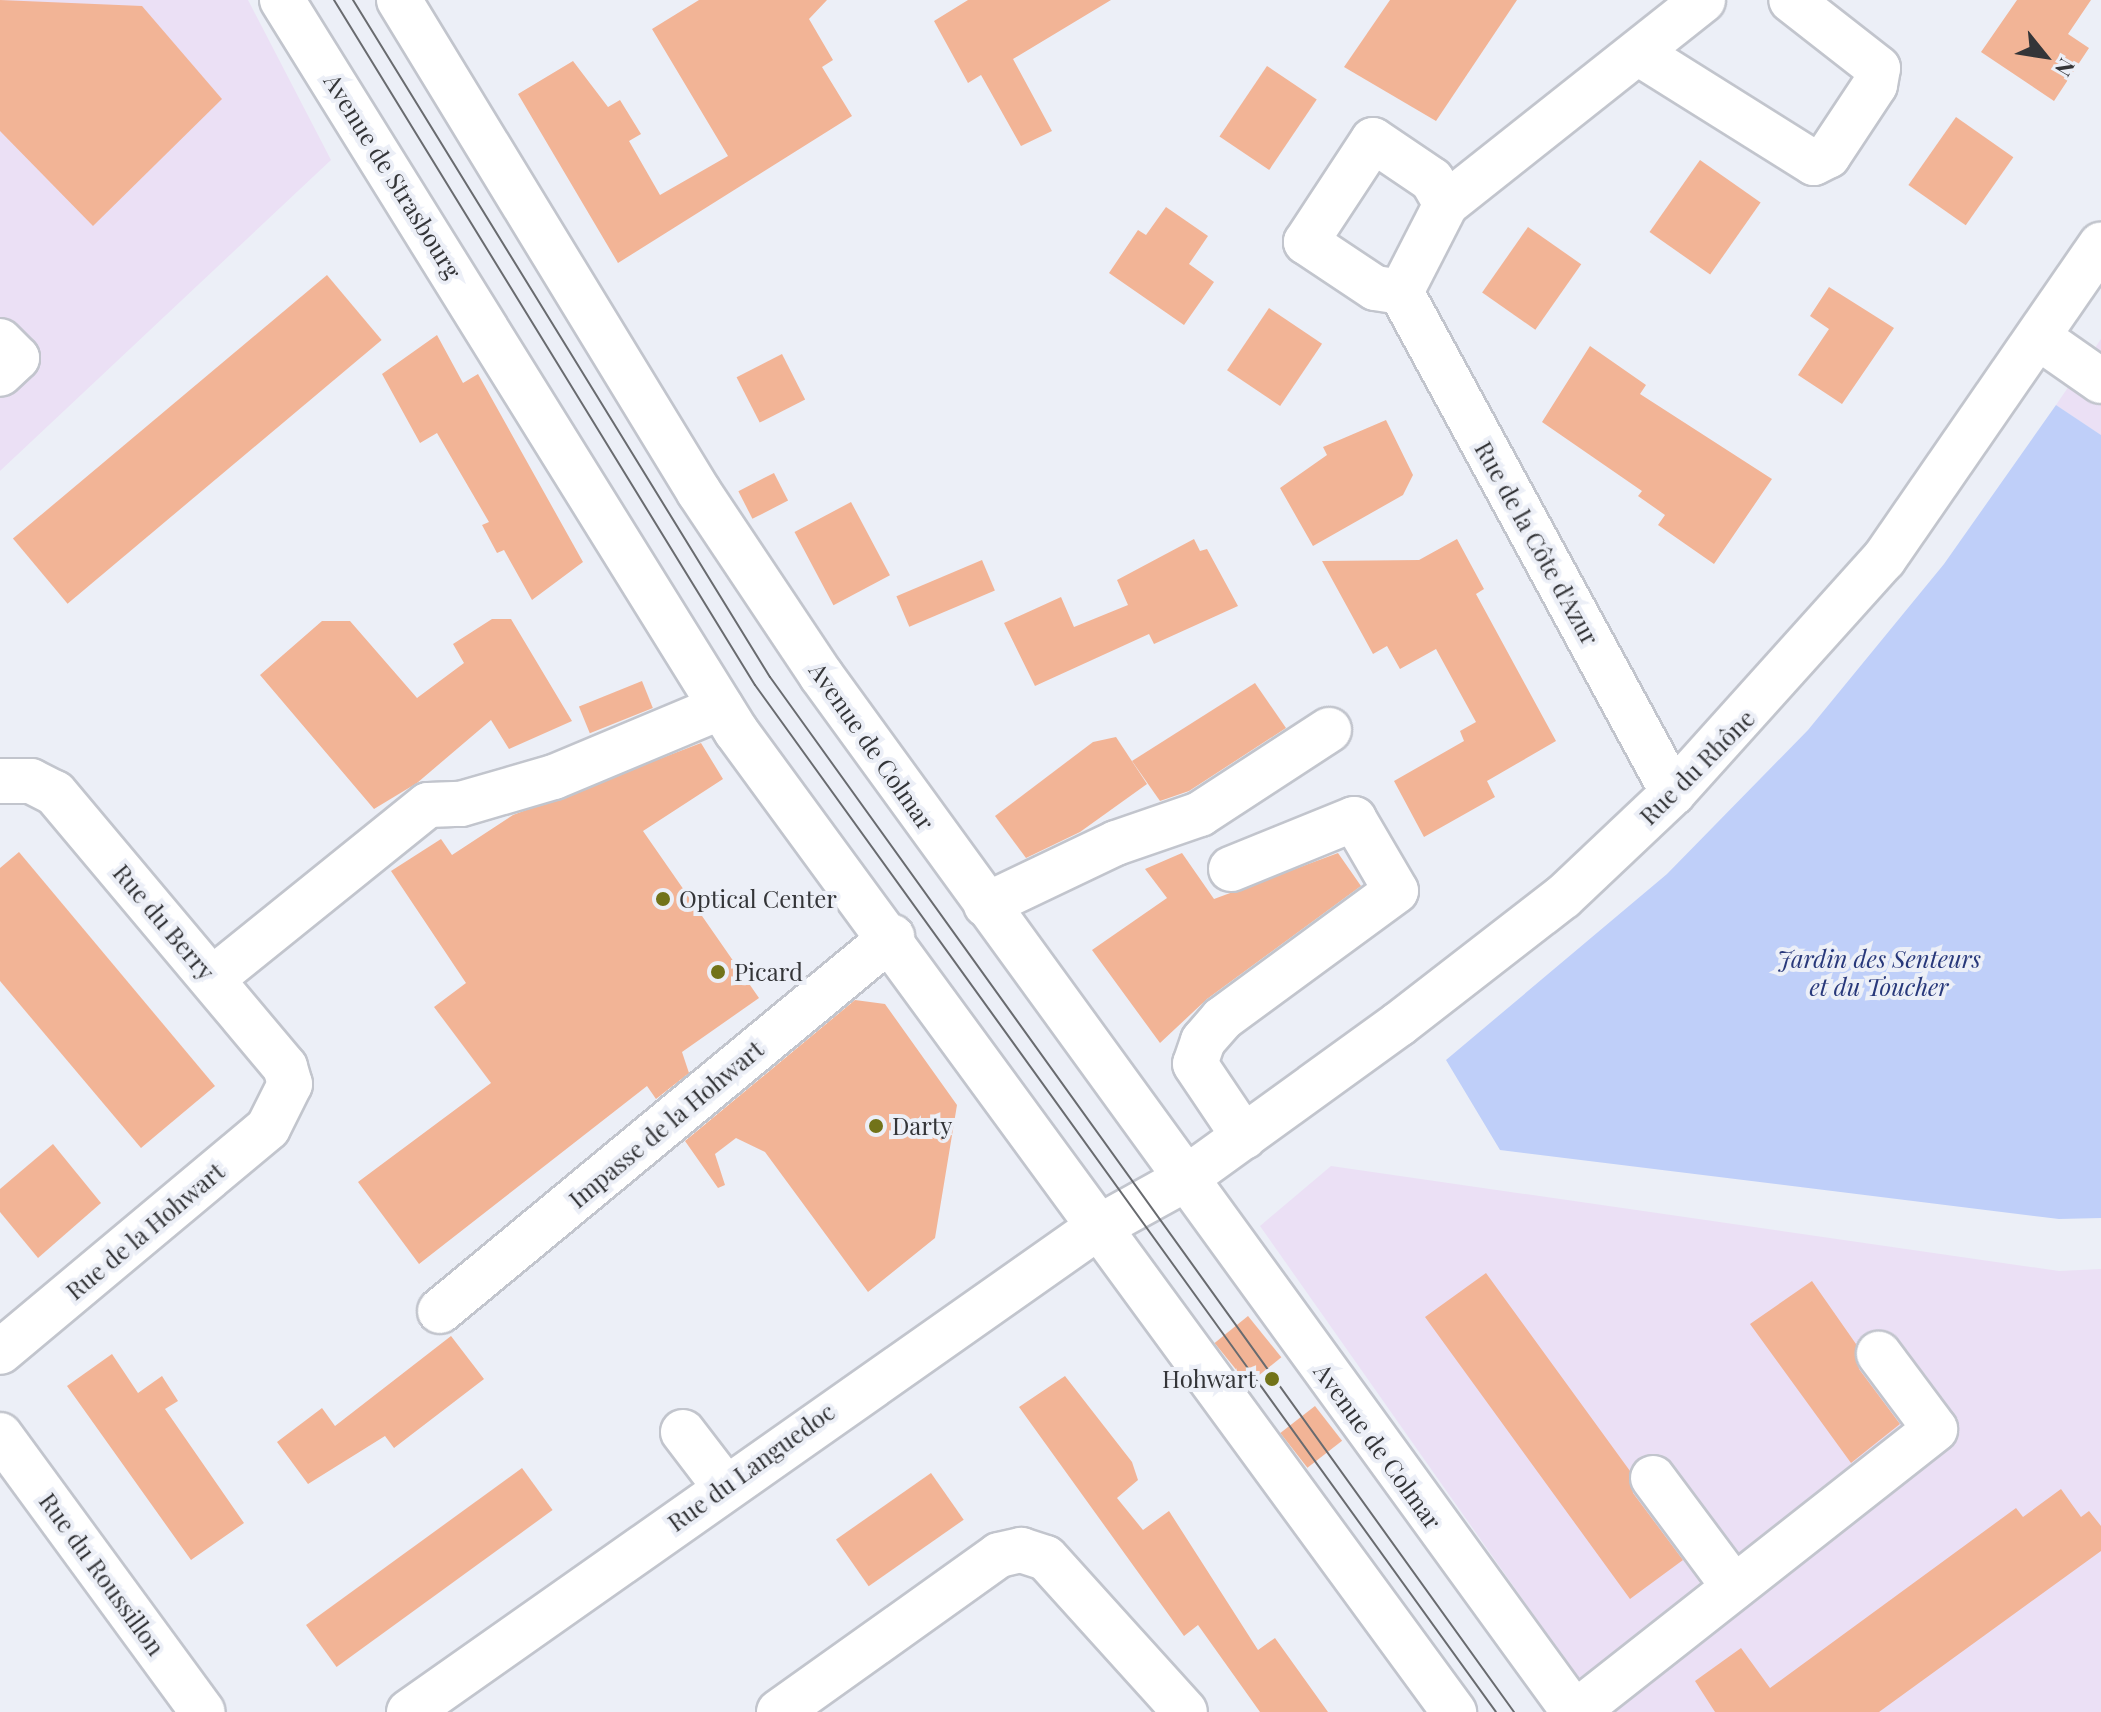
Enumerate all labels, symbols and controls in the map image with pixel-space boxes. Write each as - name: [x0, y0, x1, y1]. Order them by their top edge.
- north arrow: [2005, 16, 2085, 96]
- text: N: [2049, 54, 2083, 82]
- street label: Avenue de Strasbourg: [318, 68, 468, 284]
- street label: Rue de la Côte d'Azur: [1469, 436, 1605, 650]
- street label: Avenue de Colmar: [804, 657, 940, 835]
- street label: Rue du Rhône: [1634, 704, 1760, 830]
- street label: Rue du Berry: [107, 858, 221, 986]
- place label: Optical Center: [679, 885, 837, 913]
- marker: Optical Center: [654, 890, 672, 908]
- park label: Jardin des Senteurs et du Toucher: [1777, 945, 1981, 1001]
- place label: Picard: [734, 958, 803, 986]
- marker: Picard: [709, 963, 727, 981]
- street label: Impasse de la Hohwart: [563, 1034, 769, 1214]
- place label: Darty: [892, 1112, 952, 1140]
- marker: Darty: [867, 1117, 885, 1135]
- street label: Rue de la Hohwart: [60, 1156, 230, 1306]
- street label: Avenue de Colmar: [1308, 1358, 1448, 1534]
- place label: Hohwart: [1162, 1365, 1256, 1393]
- marker: Hohwart: [1263, 1370, 1281, 1388]
- street label: Rue du Languedoc: [662, 1397, 840, 1537]
- street label: Rue du Roussillon: [33, 1487, 171, 1661]

